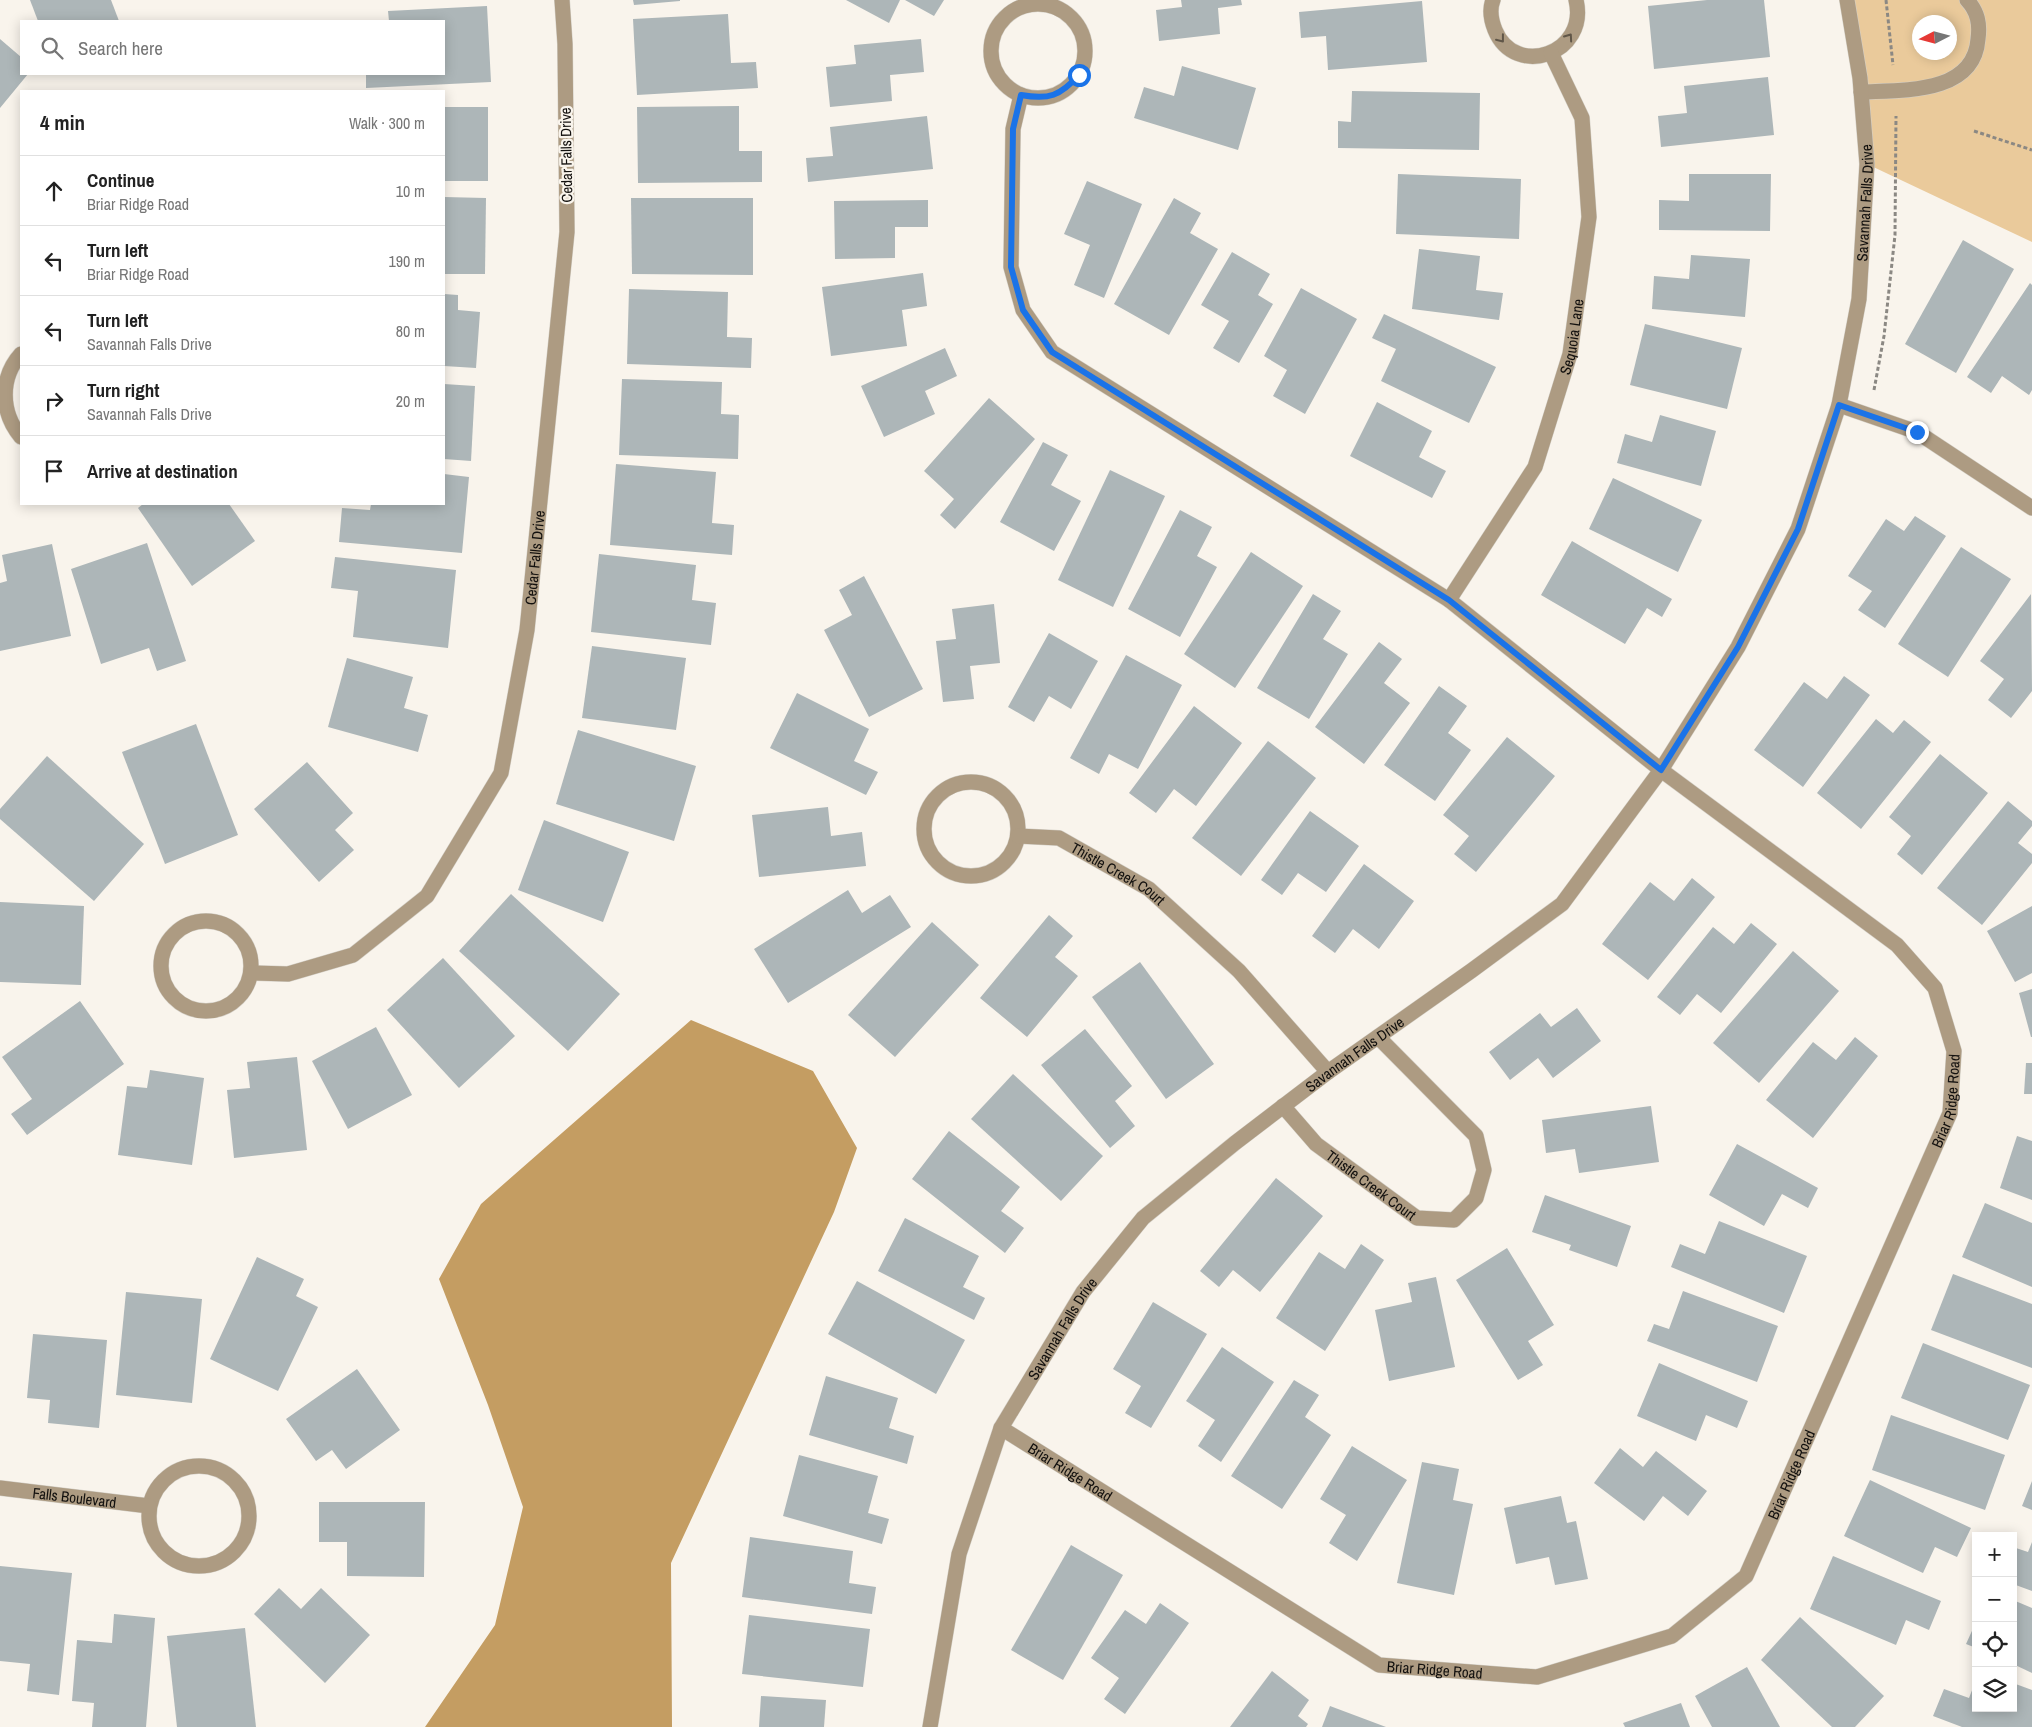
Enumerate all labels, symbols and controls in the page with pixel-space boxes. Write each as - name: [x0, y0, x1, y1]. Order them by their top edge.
- north arrow: [1912, 15, 1957, 60]
- search box: [20, 20, 445, 75]
- one-way arrow: [1495, 33, 1504, 42]
- one-way arrow: [1563, 33, 1572, 43]
- icon: search: [38, 34, 66, 62]
- text: Search here: [78, 35, 163, 61]
- route start: [1068, 64, 1091, 87]
- street label: Cedar Falls Drive: [555, 107, 577, 203]
- text: 4 min: [40, 108, 85, 137]
- text: Walk · 300 m: [349, 112, 425, 134]
- street label: Savannah Falls Drive: [1851, 143, 1878, 262]
- text: Continue: [87, 167, 155, 193]
- icon: ahead: [40, 177, 68, 205]
- text: 10 m: [396, 180, 425, 202]
- text: Briar Ridge Road: [87, 193, 189, 215]
- text: Turn left: [87, 237, 148, 263]
- icon: left: [40, 247, 68, 275]
- text: 190 m: [389, 250, 425, 272]
- text: Briar Ridge Road: [87, 263, 189, 285]
- street label: Sequoia Lane: [1554, 297, 1588, 377]
- text: Turn left: [87, 307, 148, 333]
- icon: left: [40, 317, 68, 345]
- text: 80 m: [396, 320, 425, 342]
- text: Savannah Falls Drive: [87, 333, 212, 355]
- text: Turn right: [87, 377, 159, 403]
- icon: right: [40, 387, 68, 415]
- text: 20 m: [396, 390, 425, 412]
- text: Savannah Falls Drive: [87, 403, 212, 425]
- route end: [1906, 421, 1929, 444]
- icon: arrive: [40, 457, 68, 485]
- text: Arrive at destination: [87, 458, 238, 484]
- street label: Cedar Falls Drive: [519, 509, 549, 606]
- street label: Thistle Creek Court: [1067, 837, 1170, 910]
- street label: Savannah Falls Drive: [1301, 1011, 1408, 1096]
- street label: Briar Ridge Road: [1926, 1053, 1964, 1151]
- street label: Thistle Creek Court: [1322, 1145, 1421, 1225]
- street label: Savannah Falls Drive: [1022, 1272, 1102, 1384]
- street label: Briar Ridge Road: [1762, 1426, 1820, 1522]
- street label: Briar Ridge Road: [1024, 1437, 1117, 1506]
- street label: Falls Boulevard: [31, 1482, 118, 1512]
- map controls: [1972, 1532, 2017, 1712]
- button: +: [1972, 1532, 2017, 1577]
- button: −: [1972, 1577, 2017, 1622]
- button: locate: [1972, 1622, 2017, 1667]
- street label: Briar Ridge Road: [1386, 1655, 1483, 1683]
- button: layers: [1972, 1667, 2017, 1712]

